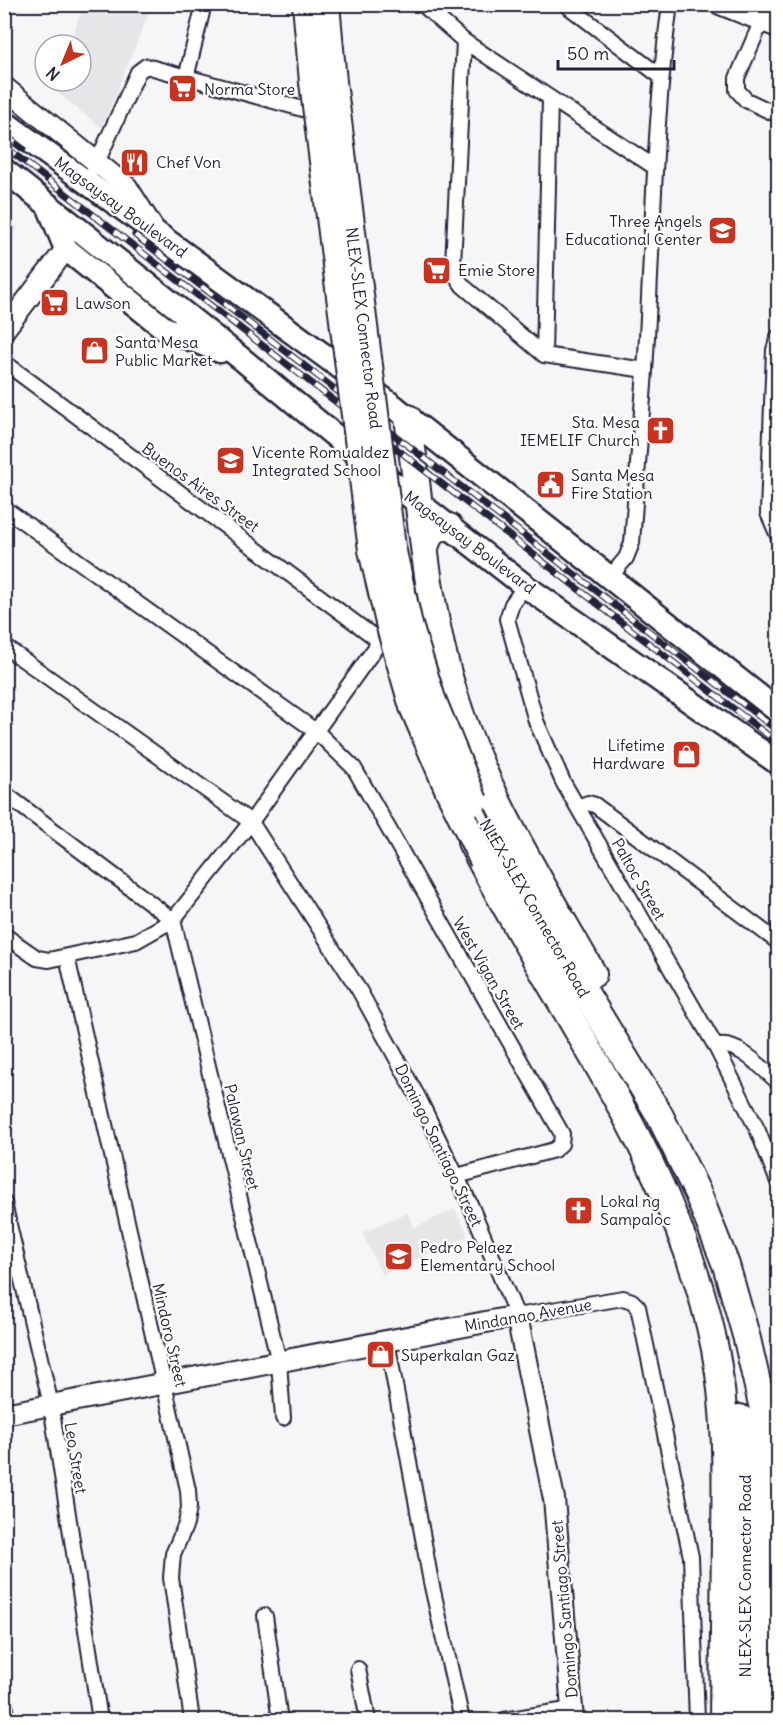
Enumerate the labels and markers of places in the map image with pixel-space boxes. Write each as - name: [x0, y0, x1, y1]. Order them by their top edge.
- supermarket icon: Norma Store: [167, 73, 199, 105]
- place label: Norma Store: [204, 79, 295, 99]
- restaurant icon: Chef Von: [119, 146, 151, 178]
- place label: Chef Von: [156, 152, 221, 172]
- place label: Three Angels Educational Center: [565, 211, 702, 249]
- school or university icon: Three Angels Educational Center: [707, 214, 739, 246]
- supermarket icon: Emie Store: [421, 254, 453, 286]
- place label: Emie Store: [458, 260, 535, 280]
- supermarket icon: Lawson: [38, 287, 70, 319]
- place label: Lawson: [75, 293, 131, 313]
- place label: Santa Mesa Public Market: [115, 332, 213, 370]
- shop icon: Santa Mesa Public Market: [78, 335, 110, 367]
- place label: Sta. Mesa IEMELIF Church: [520, 412, 640, 450]
- church icon: Sta. Mesa IEMELIF Church: [645, 415, 677, 447]
- place label: Vicente Romualdez Integrated School: [252, 442, 390, 480]
- school or university icon: Vicente Romualdez Integrated School: [215, 445, 247, 477]
- place label: Santa Mesa Fire Station: [571, 465, 654, 503]
- public building icon: Santa Mesa Fire Station: [534, 468, 566, 500]
- place label: Lifetime Hardware: [592, 735, 665, 773]
- shop icon: Lifetime Hardware: [670, 738, 702, 770]
- place label: Lokal ng Sampaloc: [600, 1191, 671, 1229]
- church icon: Lokal ng Sampaloc: [563, 1194, 595, 1226]
- place label: Pedro Pelaez Elementary School: [420, 1237, 555, 1275]
- school or university icon: Pedro Pelaez Elementary School: [383, 1240, 415, 1272]
- shop icon: Superkalan Gaz: [364, 1339, 396, 1371]
- place label: Superkalan Gaz: [401, 1345, 515, 1365]

